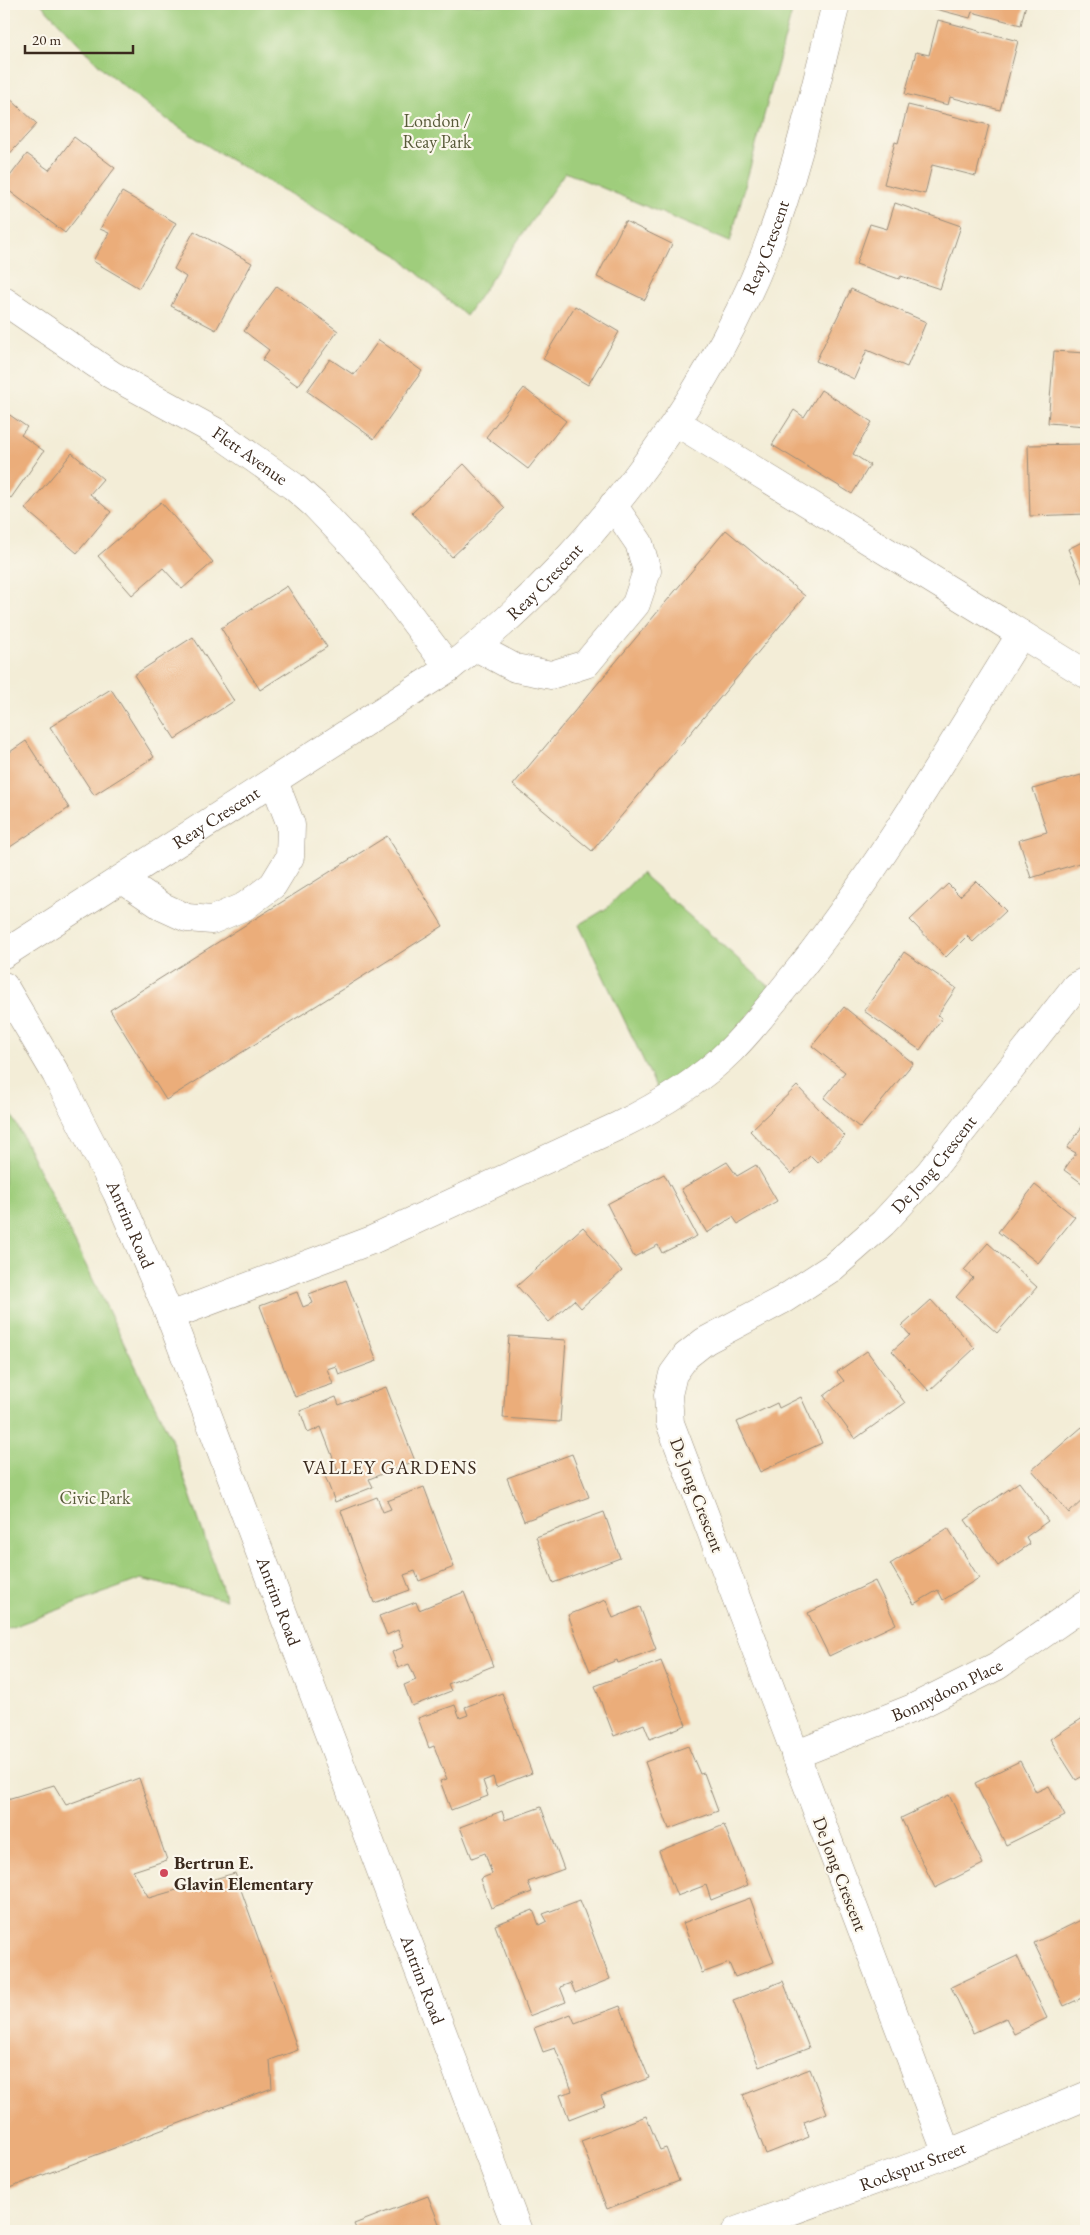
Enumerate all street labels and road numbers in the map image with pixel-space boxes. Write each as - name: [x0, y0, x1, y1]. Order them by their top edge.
- street label: Reay Crescent: [737, 197, 794, 298]
- street label: Flett Avenue: [208, 421, 293, 490]
- street label: Reay Crescent: [501, 538, 588, 625]
- street label: Reay Crescent: [168, 781, 264, 854]
- street label: De Jong Crescent: [886, 1110, 981, 1218]
- street label: Antrim Road: [101, 1175, 160, 1272]
- street label: De Jong Crescent: [665, 1434, 730, 1556]
- street label: Antrim Road: [251, 1552, 307, 1650]
- street label: Bonnydoon Place: [888, 1654, 1007, 1727]
- street label: De Jong Crescent: [808, 1813, 873, 1935]
- street label: Antrim Road: [395, 1931, 451, 2028]
- street label: Rockspur Street: [856, 2135, 969, 2196]

